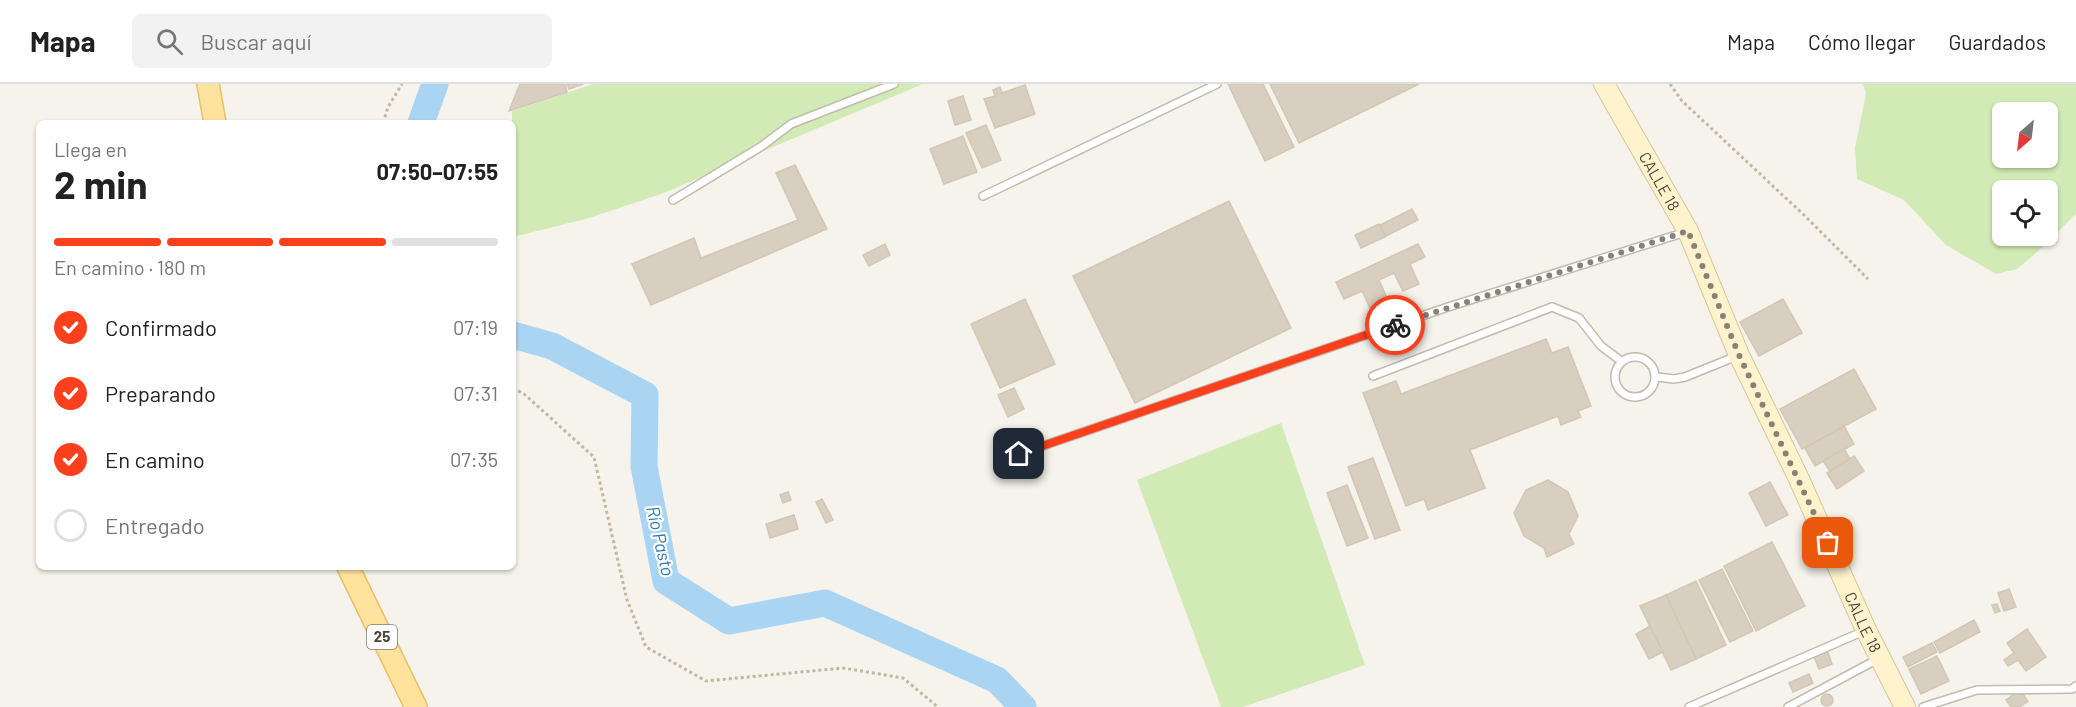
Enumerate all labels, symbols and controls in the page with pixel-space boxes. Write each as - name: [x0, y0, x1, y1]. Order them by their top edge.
- search box: [132, 14, 552, 68]
- text: Mapa: [30, 24, 96, 58]
- icon: search: [153, 25, 186, 58]
- text: Buscar aquí: [201, 28, 311, 54]
- text: Mapa: [1727, 29, 1775, 54]
- text: Cómo llegar: [1808, 29, 1915, 54]
- text: Guardados: [1948, 29, 2046, 54]
- north arrow: [1992, 102, 2058, 168]
- map controls: [1992, 102, 2058, 246]
- text: Llega en: [54, 137, 127, 161]
- street label: CALLE 18: [1636, 148, 1684, 214]
- text: 07:50–07:55: [376, 158, 498, 184]
- text: 2 min: [54, 160, 147, 207]
- button: locate: [1992, 180, 2058, 246]
- text: En camino · 180 m: [54, 255, 206, 279]
- courier: [1365, 295, 1425, 355]
- icon: bike: [1379, 309, 1412, 342]
- icon: check: [54, 311, 87, 344]
- text: Confirmado: [105, 314, 217, 340]
- text: 07:19: [453, 315, 498, 339]
- icon: check: [54, 377, 87, 410]
- text: Preparando: [105, 380, 216, 406]
- text: 07:31: [453, 381, 498, 405]
- pin: [993, 428, 1044, 479]
- icon: home: [1002, 437, 1035, 470]
- icon: check: [54, 443, 87, 476]
- text: En camino: [105, 446, 205, 472]
- text: 07:35: [450, 447, 498, 471]
- water label: Río Pasto: [642, 504, 680, 578]
- text: Entregado: [105, 512, 205, 538]
- pin: [1802, 517, 1853, 568]
- icon: bag: [1811, 526, 1844, 559]
- street label: CALLE 18: [1841, 589, 1886, 655]
- road number: 25: [367, 625, 397, 649]

